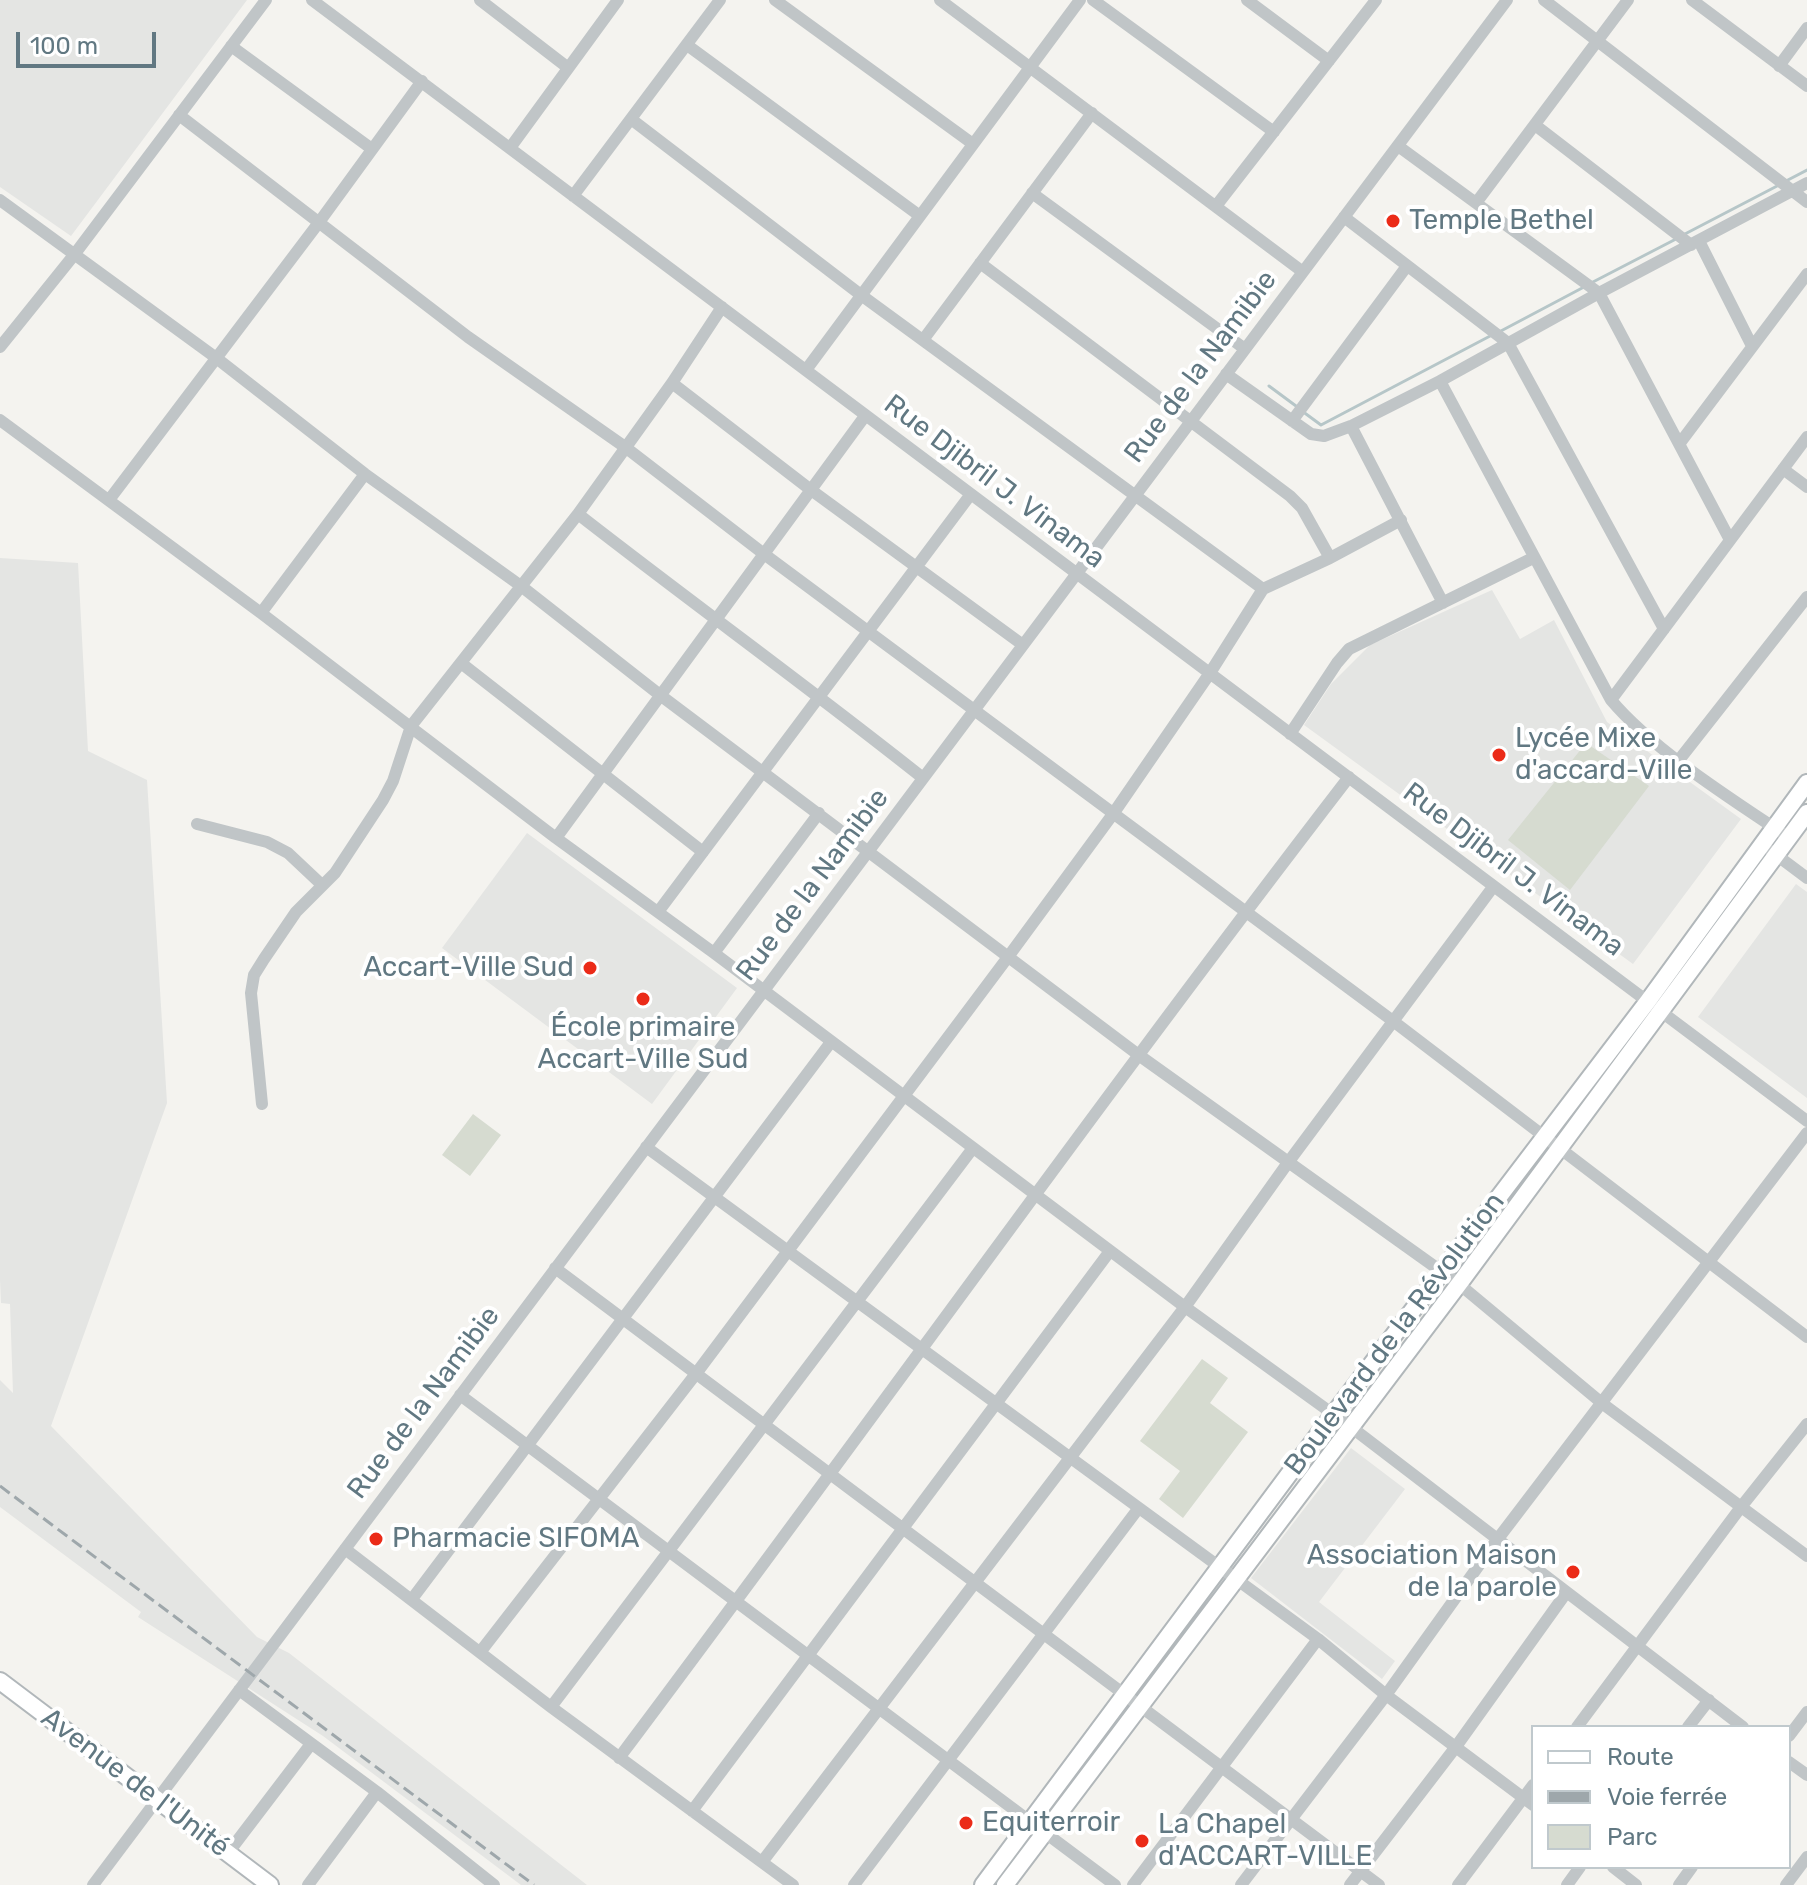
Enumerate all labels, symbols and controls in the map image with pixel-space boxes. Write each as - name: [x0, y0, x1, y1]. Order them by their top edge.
- scale bar: [20, 16, 160, 66]
- text: 100 m: [30, 32, 98, 60]
- place label: Temple Bethel: [1409, 204, 1594, 238]
- marker: Temple Bethel: [1384, 212, 1402, 230]
- street label: Rue de la Namibie: [1118, 264, 1284, 470]
- street label: Rue Djibril J. Vinama: [877, 388, 1111, 576]
- place label: Lycée Mixe d'accard-Ville: [1515, 722, 1693, 788]
- marker: Lycée Mixe d'accard-Ville: [1490, 746, 1508, 764]
- street label: Rue Djibril J. Vinama: [1396, 776, 1630, 964]
- street label: Rue de la Namibie: [730, 782, 896, 988]
- place label: Accart-Ville Sud: [363, 951, 574, 985]
- marker: Accart-Ville Sud: [581, 959, 599, 977]
- marker: École primaire Accart-Ville Sud: [634, 990, 652, 1008]
- place label: École primaire Accart-Ville Sud: [538, 1011, 748, 1077]
- street label: Boulevard de la Révolution: [1278, 1186, 1512, 1482]
- street label: Rue de la Namibie: [341, 1300, 507, 1506]
- place label: Pharmacie SIFOMA: [392, 1522, 639, 1556]
- marker: Pharmacie SIFOMA: [367, 1530, 385, 1548]
- place label: Association Maison de la parole: [1307, 1539, 1557, 1605]
- marker: Association Maison de la parole: [1564, 1563, 1582, 1581]
- street label: Avenue de l'Unité: [34, 1701, 236, 1865]
- legend: [1531, 1725, 1791, 1869]
- text: Route: [1607, 1743, 1674, 1771]
- text: Voie ferrée: [1607, 1783, 1727, 1811]
- place label: Equiterroir: [982, 1806, 1120, 1840]
- place label: La Chapel d'ACCART-VILLE: [1158, 1808, 1373, 1874]
- marker: Equiterroir: [957, 1814, 975, 1832]
- text: Parc: [1607, 1823, 1658, 1851]
- marker: La Chapel d'ACCART-VILLE: [1133, 1832, 1151, 1850]

